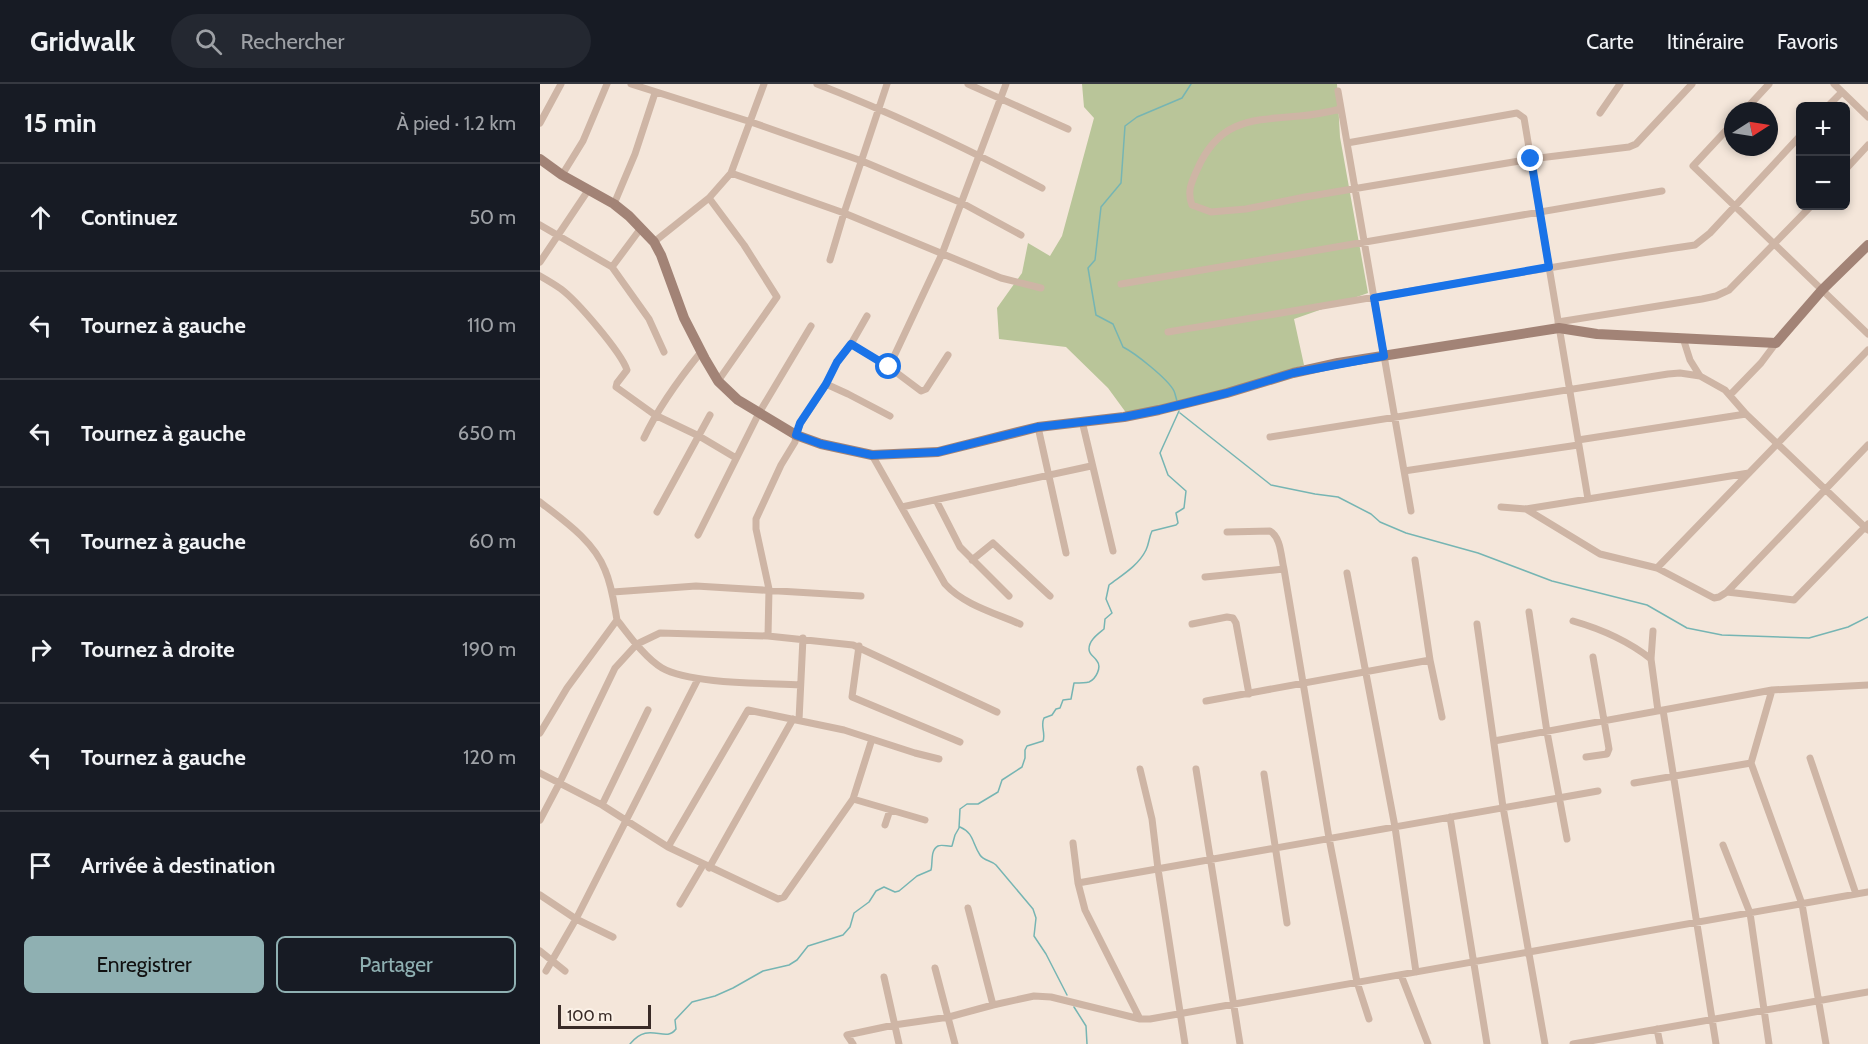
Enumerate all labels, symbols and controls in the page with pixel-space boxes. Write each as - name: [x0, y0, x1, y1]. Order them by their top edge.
- search box: [171, 14, 591, 68]
- text: Gridwalk: [30, 24, 135, 58]
- icon: search: [192, 25, 225, 58]
- text: Rechercher: [240, 28, 345, 55]
- text: Carte: [1586, 29, 1634, 54]
- text: Itinéraire: [1667, 29, 1744, 54]
- text: Favoris: [1777, 29, 1838, 54]
- north arrow: [1724, 102, 1778, 156]
- map controls: [1796, 102, 1850, 210]
- button: +: [1796, 102, 1850, 156]
- text: 15 min: [24, 107, 97, 139]
- text: À pied · 1.2 km: [397, 111, 516, 135]
- route end: [1517, 145, 1543, 171]
- button: −: [1796, 156, 1850, 210]
- icon: ahead: [24, 201, 57, 234]
- text: Continuez: [81, 204, 178, 231]
- text: 50 m: [469, 205, 516, 229]
- icon: left: [24, 309, 57, 342]
- text: Tournez à gauche: [81, 312, 246, 339]
- text: 110 m: [467, 313, 516, 337]
- route start: [875, 353, 901, 379]
- icon: left: [24, 417, 57, 450]
- text: Tournez à gauche: [81, 420, 246, 447]
- text: 650 m: [458, 421, 516, 445]
- icon: left: [24, 525, 57, 558]
- text: Tournez à gauche: [81, 528, 246, 555]
- text: 60 m: [469, 529, 516, 553]
- icon: right: [24, 633, 57, 666]
- text: Tournez à droite: [81, 636, 235, 663]
- text: 190 m: [462, 637, 516, 661]
- icon: left: [24, 741, 57, 774]
- text: Tournez à gauche: [81, 744, 246, 771]
- text: 120 m: [463, 745, 516, 769]
- icon: arrive: [24, 849, 57, 882]
- text: Arrivée à destination: [81, 852, 275, 879]
- button: Enregistrer: [24, 936, 264, 993]
- button: Partager: [276, 936, 516, 993]
- scale bar: [558, 1002, 651, 1030]
- text: 100 m: [567, 1006, 612, 1025]

